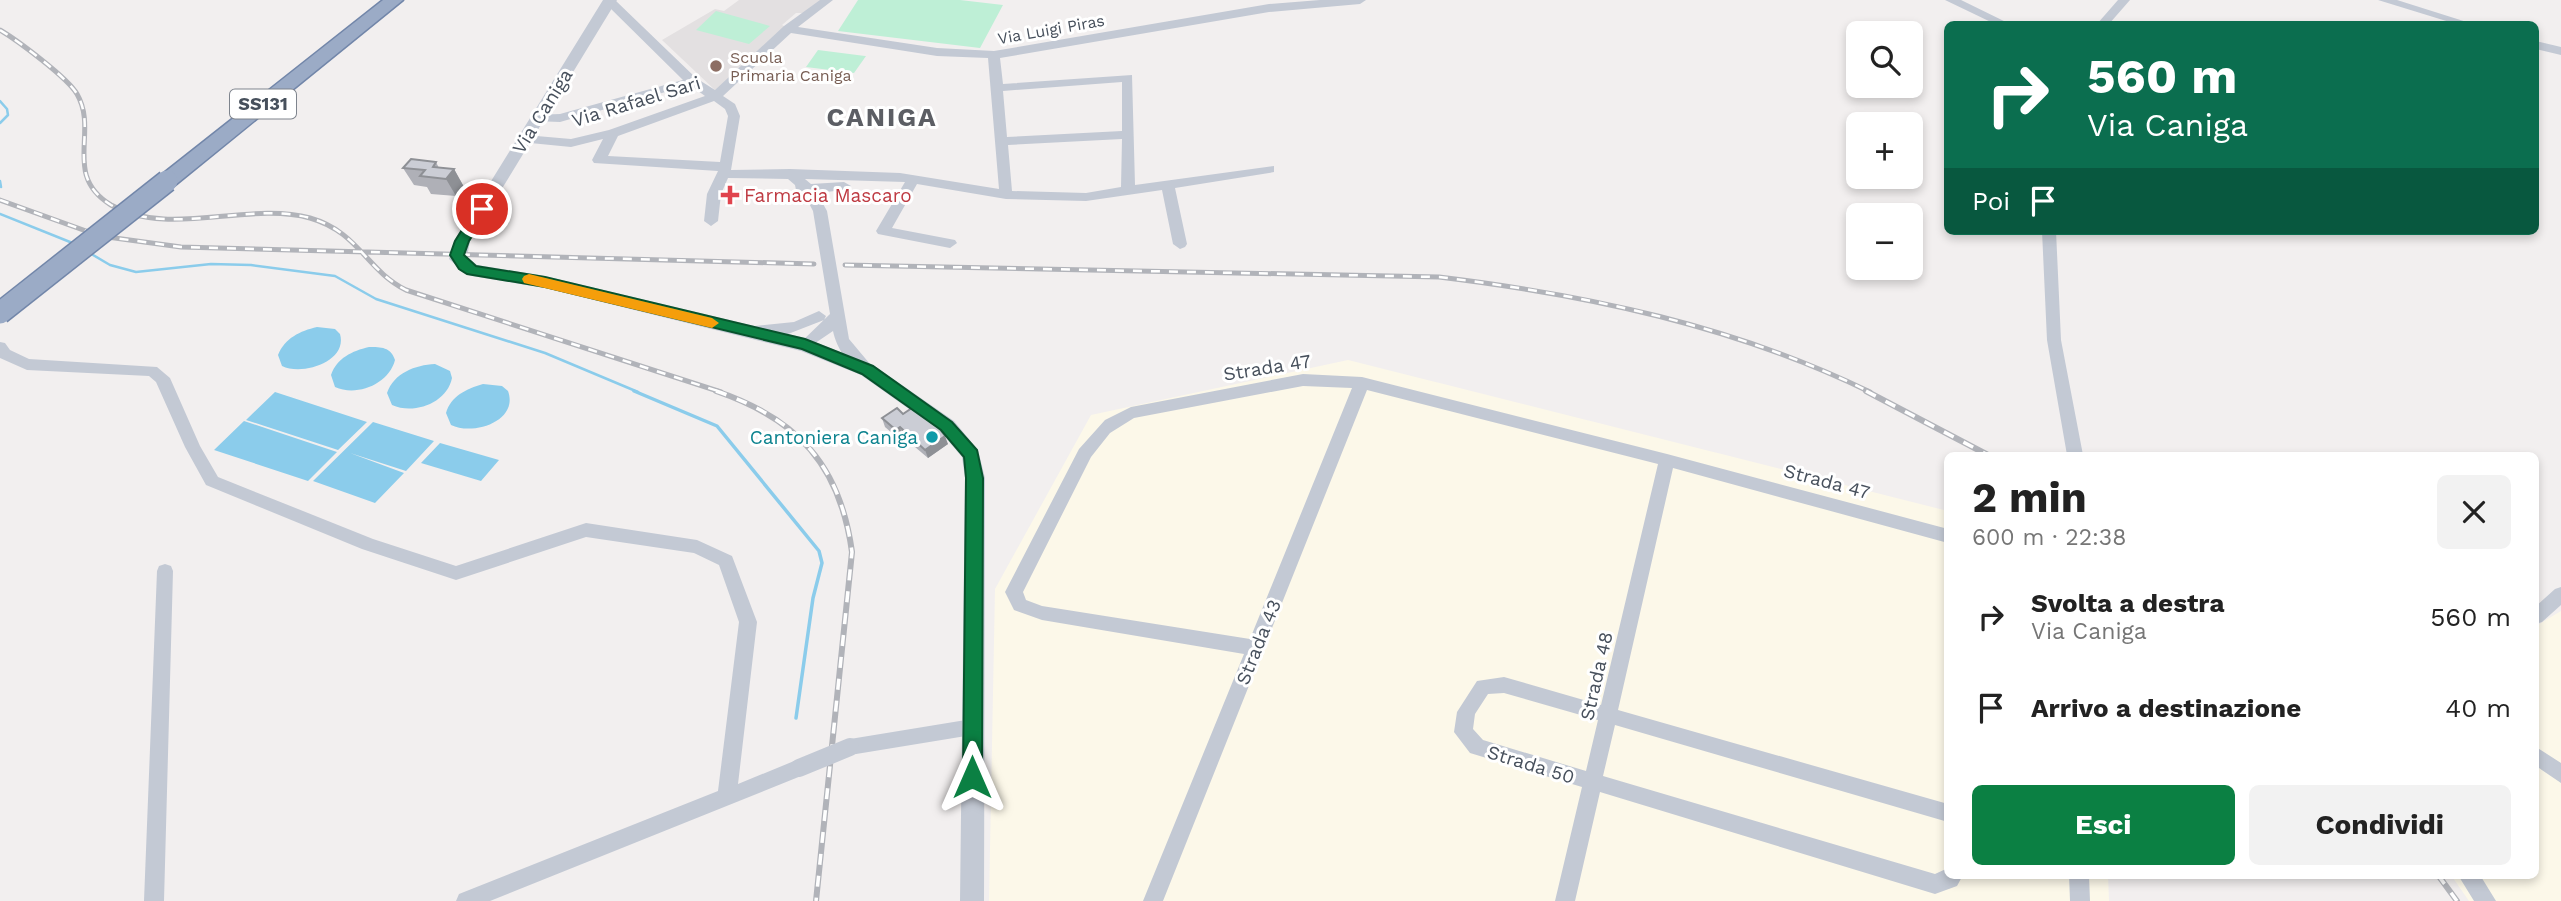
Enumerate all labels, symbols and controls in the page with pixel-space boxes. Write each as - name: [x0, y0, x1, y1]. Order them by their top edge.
- street label: Via Luigi Piras: [996, 11, 1106, 48]
- map controls: [1846, 21, 1923, 280]
- button: search: [1846, 21, 1923, 98]
- text: 560 m: [2087, 47, 2237, 105]
- place label: Scuola Primaria Caniga: [730, 48, 852, 85]
- icon: right: [1972, 49, 2063, 140]
- marker: Scuola Primaria Caniga: [708, 58, 724, 74]
- street label: Via Caniga: [507, 64, 578, 158]
- street label: Via Rafael Sari: [569, 71, 703, 132]
- road number: SS131: [230, 90, 296, 119]
- district label: CANIGA: [826, 102, 938, 132]
- text: Via Caniga: [2087, 106, 2248, 144]
- button: +: [1846, 112, 1923, 189]
- pin: [452, 179, 512, 239]
- icon: arrive: [2024, 182, 2062, 220]
- place label: Farmacia Mascaro: [744, 184, 912, 207]
- text: Poi: [1972, 186, 2010, 216]
- marker: Farmacia Mascaro: [722, 187, 738, 203]
- icon: arrive: [463, 190, 501, 228]
- button: −: [1846, 203, 1923, 280]
- street label: Strada 47: [1222, 349, 1313, 386]
- place label: Cantoniera Caniga: [750, 426, 918, 449]
- marker: Cantoniera Caniga: [924, 429, 940, 445]
- street label: Strada 47: [1781, 459, 1873, 504]
- text: 2 min: [1972, 473, 2087, 522]
- button: close: [2437, 475, 2511, 549]
- text: 600 m · 22:38: [1972, 524, 2126, 551]
- text: Svolta a destra: [2031, 588, 2224, 618]
- street label: Strada 43: [1231, 596, 1286, 688]
- icon: right: [1972, 598, 2010, 636]
- text: 560 m: [2430, 602, 2511, 632]
- text: Via Caniga: [2031, 618, 2147, 645]
- street label: Strada 48: [1575, 629, 1618, 723]
- icon: arrive: [1972, 689, 2010, 727]
- text: Arrivo a destinazione: [2031, 693, 2301, 723]
- text: 40 m: [2445, 693, 2511, 723]
- position arrow: [935, 740, 1009, 814]
- street label: Strada 50: [1484, 740, 1577, 789]
- button: Esci: [1972, 785, 2235, 865]
- button: Condividi: [2249, 785, 2511, 865]

